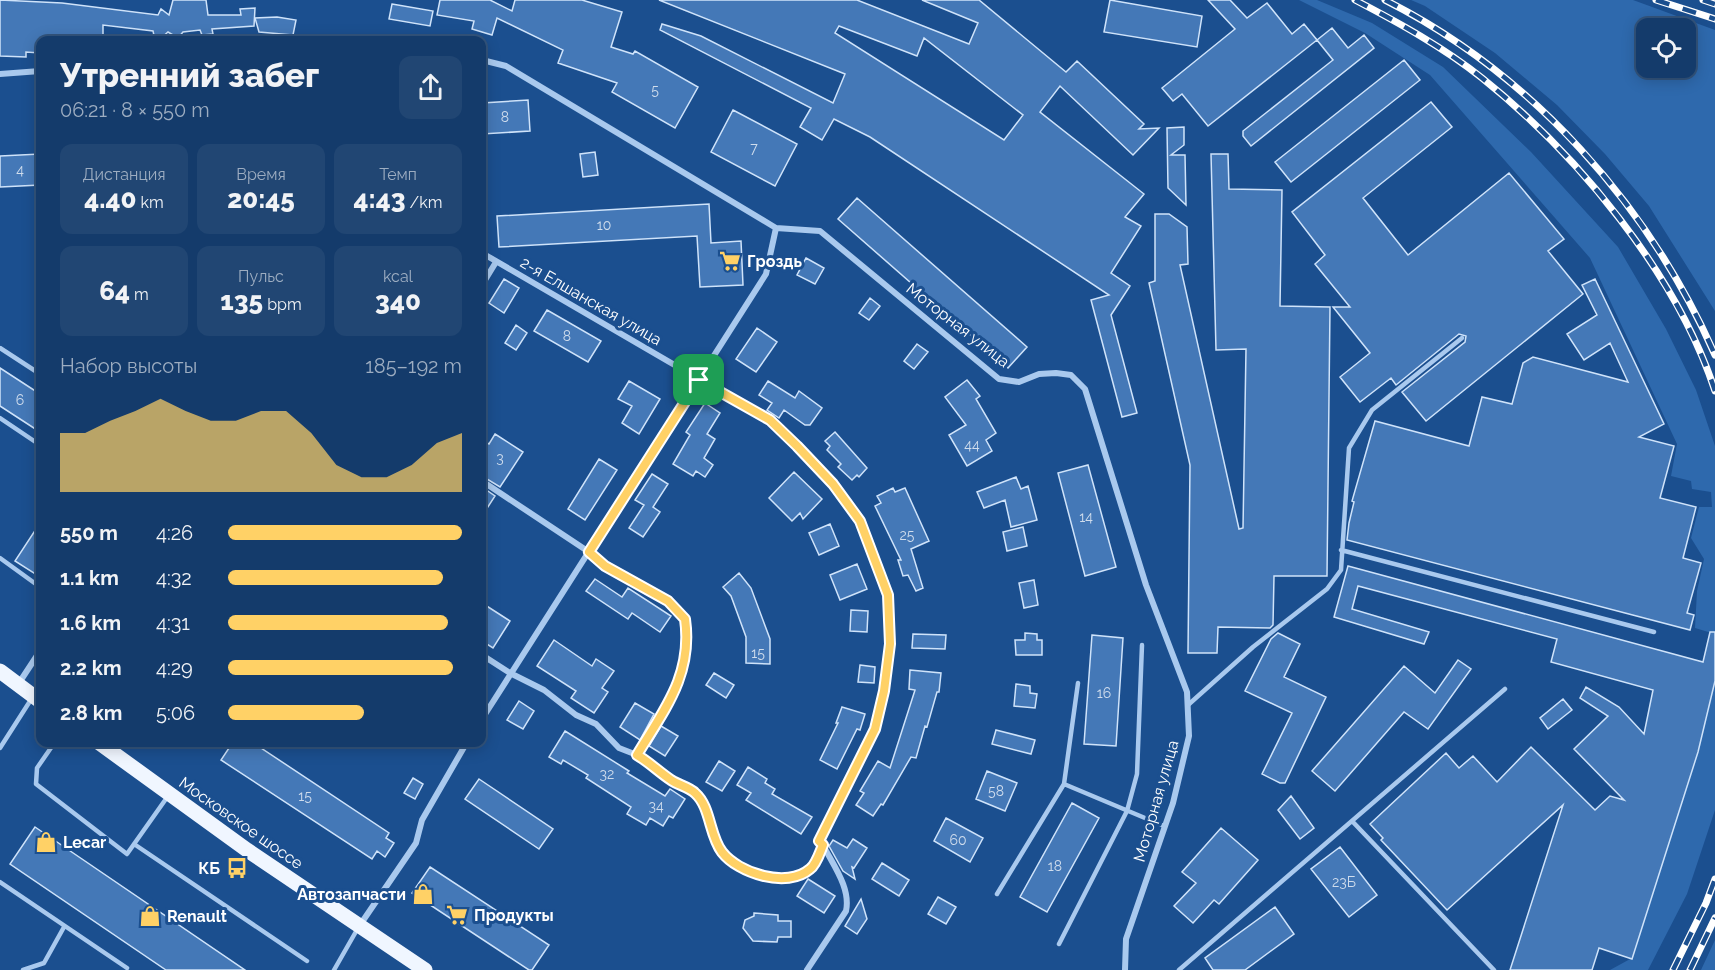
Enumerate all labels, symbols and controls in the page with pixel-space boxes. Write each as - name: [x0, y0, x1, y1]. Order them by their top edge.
- map controls: [1636, 18, 1696, 78]
- button: locate: [1636, 18, 1696, 78]
- text: Утренний забег: [60, 56, 319, 95]
- button: share: [399, 56, 462, 119]
- house number: 5: [651, 82, 659, 98]
- text: 06:21 · 8 × 550 m: [60, 98, 210, 122]
- house number: 8: [501, 109, 509, 125]
- house number: 7: [750, 140, 758, 156]
- house number: 4: [16, 162, 24, 178]
- text: Дистанция: [83, 165, 165, 184]
- text: Время: [236, 165, 286, 184]
- text: Темп: [379, 165, 417, 184]
- text: 4.40: [84, 184, 136, 214]
- text: 20:45: [227, 184, 295, 214]
- text: 4:43: [354, 184, 406, 214]
- text: km: [136, 193, 164, 212]
- text: /km: [406, 193, 442, 212]
- house number: 10: [597, 217, 611, 233]
- supermarket icon: Гроздь: [718, 249, 742, 273]
- place label: Гроздь: [747, 252, 802, 271]
- street label: 2-я Елшанская улица: [517, 253, 665, 349]
- text: Пульс: [238, 267, 284, 286]
- text: kcal: [383, 267, 413, 286]
- text: 64: [99, 276, 130, 306]
- street label: Моторная улица: [903, 279, 1013, 371]
- text: m: [130, 285, 149, 304]
- text: 135: [220, 286, 263, 316]
- text: 340: [375, 286, 421, 316]
- text: bpm: [263, 295, 302, 314]
- house number: 8: [563, 328, 571, 344]
- text: Набор высоты: [60, 354, 197, 378]
- text: 185–192 m: [365, 354, 462, 378]
- pin: [673, 354, 724, 405]
- icon: arrive: [682, 363, 715, 396]
- house number: 6: [16, 392, 24, 408]
- house number: 44: [964, 437, 980, 453]
- house number: 3: [496, 450, 504, 466]
- house number: 14: [1079, 509, 1093, 525]
- text: 550 m: [60, 521, 118, 545]
- text: 4:26: [156, 521, 193, 545]
- house number: 25: [900, 527, 915, 543]
- text: 1.1 km: [60, 566, 119, 590]
- text: 4:32: [156, 566, 192, 590]
- text: 1.6 km: [60, 611, 121, 635]
- text: 4:31: [156, 611, 190, 635]
- house number: 15: [751, 645, 765, 661]
- text: 2.2 km: [60, 656, 122, 680]
- text: 4:29: [156, 656, 193, 680]
- house number: 16: [1097, 685, 1111, 701]
- text: 2.8 km: [60, 701, 122, 725]
- text: 5:06: [156, 701, 195, 725]
- street label: Моторная улица: [1130, 738, 1182, 864]
- house number: 32: [600, 766, 614, 782]
- street label: Московское шоссе: [175, 773, 307, 873]
- house number: 58: [988, 783, 1004, 799]
- house number: 15: [298, 788, 312, 804]
- house number: 34: [648, 798, 664, 814]
- shop icon: Lecar: [34, 830, 58, 854]
- house number: 60: [949, 832, 967, 848]
- place label: Lecar: [63, 833, 106, 852]
- bus stop icon: КБ: [225, 856, 249, 880]
- house number: 18: [1048, 858, 1062, 874]
- place label: КБ: [198, 859, 220, 878]
- house number: 23Б: [1332, 874, 1356, 890]
- shop icon: Автозапчасти: [411, 882, 435, 906]
- place label: Автозапчасти: [297, 885, 406, 904]
- supermarket icon: Продукты: [445, 903, 469, 927]
- shop icon: Renault: [138, 904, 162, 928]
- place label: Продукты: [474, 906, 554, 925]
- place label: Renault: [167, 907, 227, 926]

